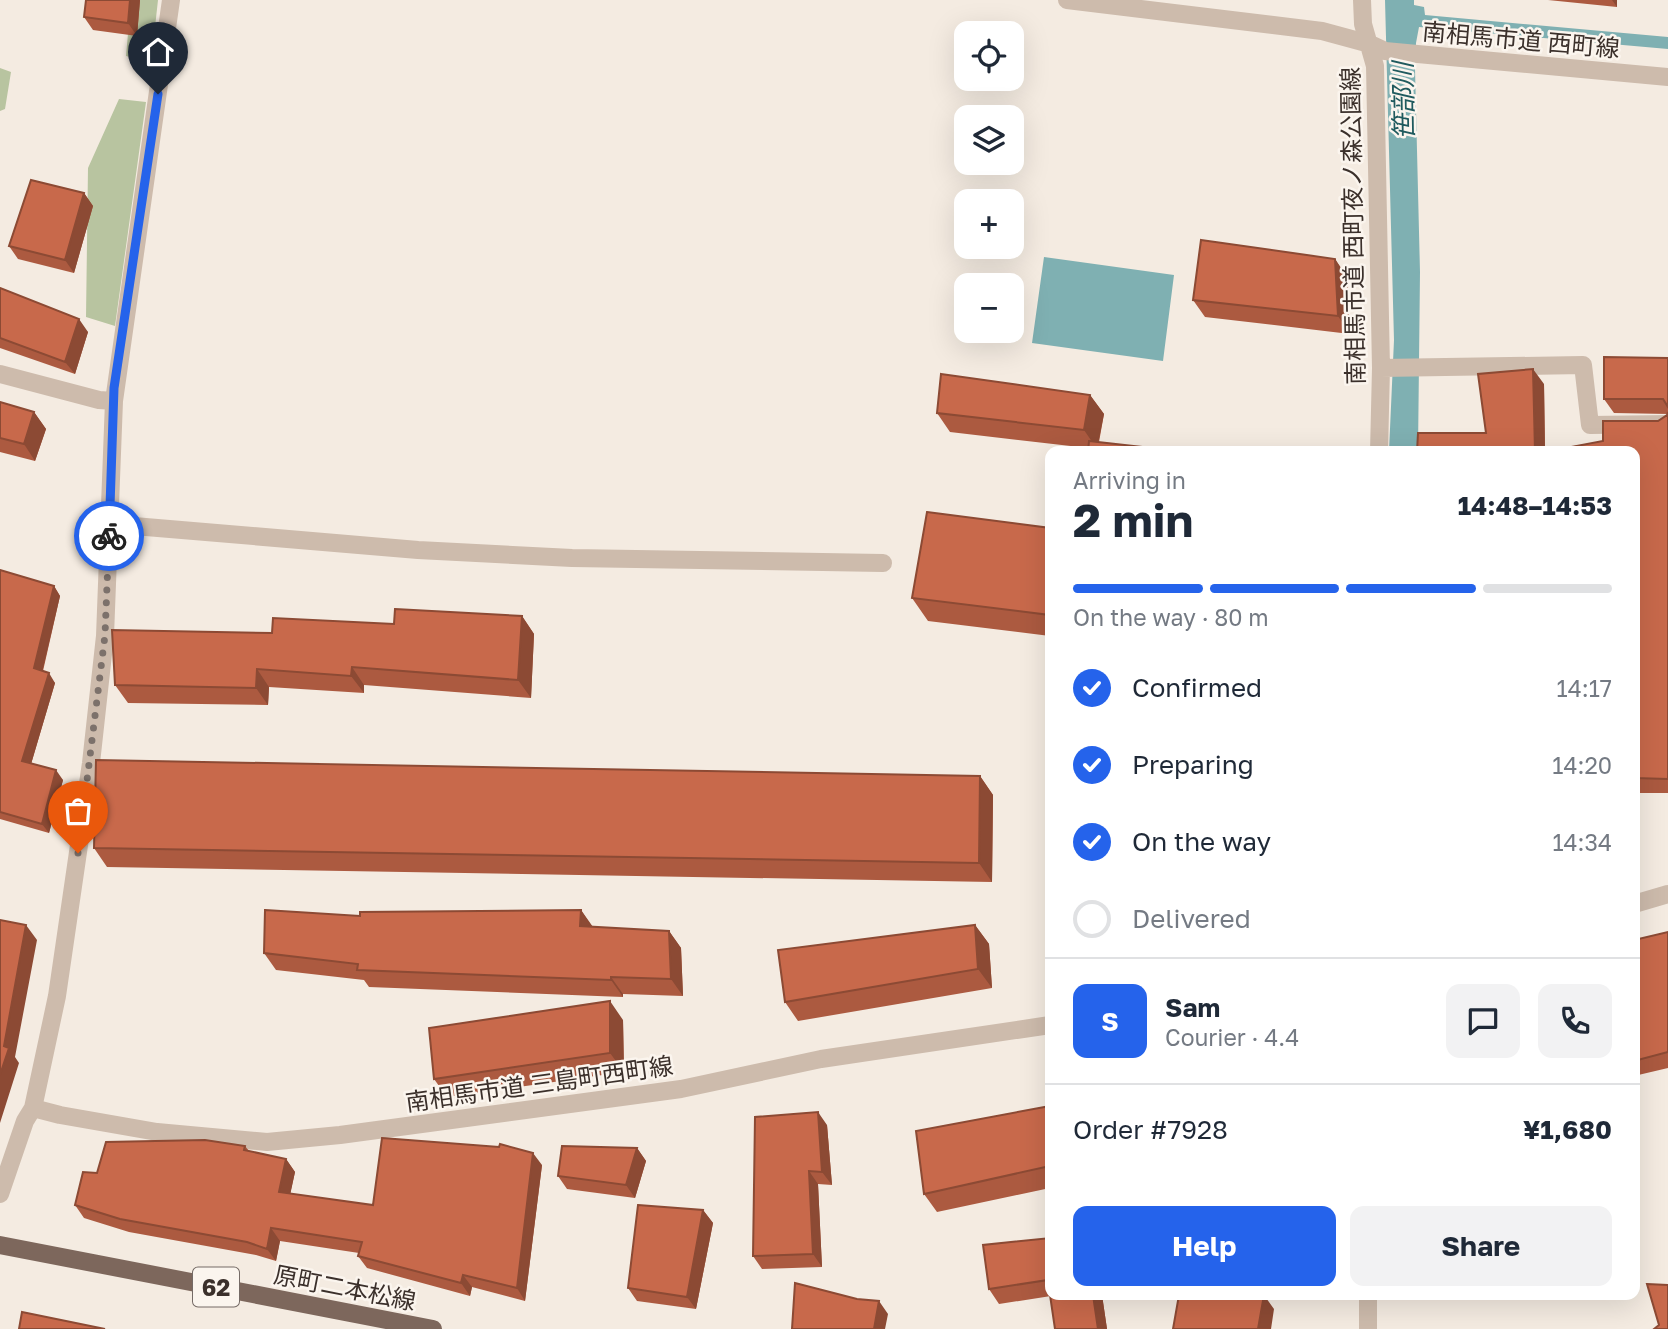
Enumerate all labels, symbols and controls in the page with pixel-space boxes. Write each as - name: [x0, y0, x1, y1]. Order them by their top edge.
- street label: 南相馬市道 西町線: [1421, 16, 1621, 62]
- map controls: [954, 21, 1024, 343]
- button: locate: [954, 21, 1024, 91]
- pin: [128, 22, 188, 94]
- icon: home: [139, 33, 177, 71]
- water label: 笹部川: [1387, 59, 1419, 140]
- street label: 南相馬市道 西町夜ノ森公園線: [1335, 67, 1369, 385]
- button: layers: [954, 105, 1024, 175]
- button: +: [954, 189, 1024, 259]
- button: −: [954, 273, 1024, 343]
- text: Arriving in: [1073, 466, 1186, 494]
- text: 14:48–14:53: [1458, 490, 1612, 521]
- text: 2 min: [1073, 492, 1193, 547]
- courier: [74, 501, 144, 571]
- icon: bike: [90, 517, 128, 555]
- text: On the way · 80 m: [1073, 603, 1269, 631]
- icon: check: [1073, 669, 1111, 707]
- text: Confirmed: [1132, 672, 1262, 703]
- text: 14:17: [1557, 674, 1612, 702]
- icon: check: [1073, 746, 1111, 784]
- text: Preparing: [1132, 749, 1254, 780]
- text: 14:20: [1552, 751, 1612, 779]
- pin: [48, 781, 108, 853]
- icon: bag: [59, 792, 97, 830]
- icon: check: [1073, 823, 1111, 861]
- text: On the way: [1132, 826, 1271, 857]
- text: 14:34: [1552, 828, 1612, 856]
- text: Delivered: [1132, 903, 1251, 934]
- button: chat: [1446, 984, 1520, 1058]
- button: phone: [1538, 984, 1612, 1058]
- text: Sam: [1165, 992, 1220, 1023]
- text: S: [1101, 1006, 1119, 1037]
- text: Courier · 4.4: [1165, 1023, 1299, 1051]
- street label: 南相馬市道 三島町西町線: [403, 1050, 675, 1116]
- text: Order #7928: [1073, 1114, 1228, 1145]
- text: ¥1,680: [1523, 1114, 1612, 1145]
- button: Help: [1073, 1206, 1336, 1286]
- button: Share: [1350, 1206, 1612, 1286]
- street label: 原町二本松線: [272, 1259, 418, 1315]
- road number: 62: [193, 1268, 239, 1306]

